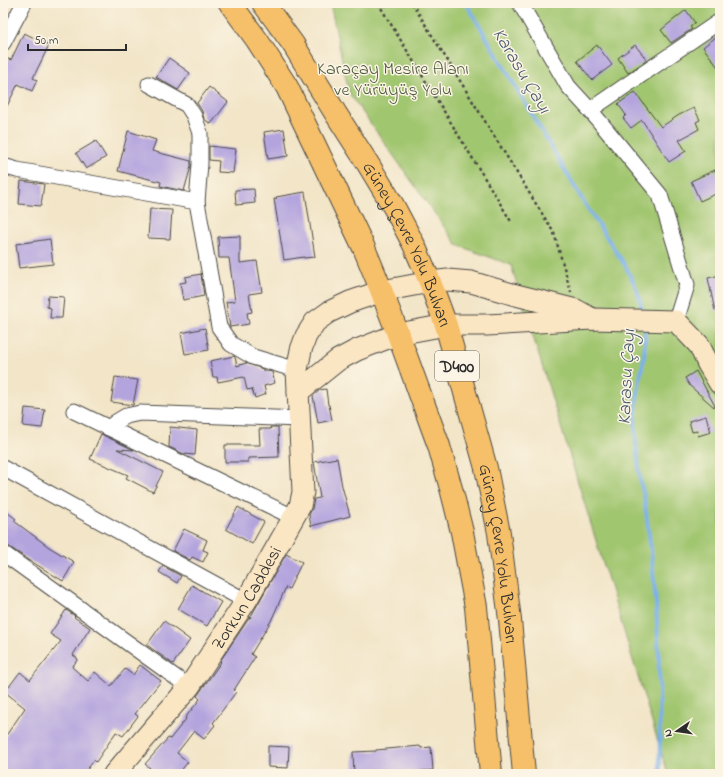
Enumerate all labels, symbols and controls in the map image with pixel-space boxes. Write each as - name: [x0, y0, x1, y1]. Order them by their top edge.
- water label: Karasu Çayı: [485, 23, 557, 120]
- scale bar: [28, 26, 126, 52]
- text: 50 m: [34, 32, 58, 50]
- park label: Karaçay Mesire Alanı ve Yürüyüş Yolu: [317, 57, 469, 104]
- street label: Güney Çevre Yolu Bulvarı: [355, 157, 457, 331]
- water label: Karasu Çayı: [612, 328, 644, 426]
- road number: D400: [435, 351, 479, 381]
- street label: Güney Çevre Yolu Bulvarı: [471, 462, 523, 645]
- street label: Zorkun Caddesi: [206, 542, 289, 656]
- north arrow: [657, 711, 697, 751]
- text: N: [660, 728, 677, 738]

